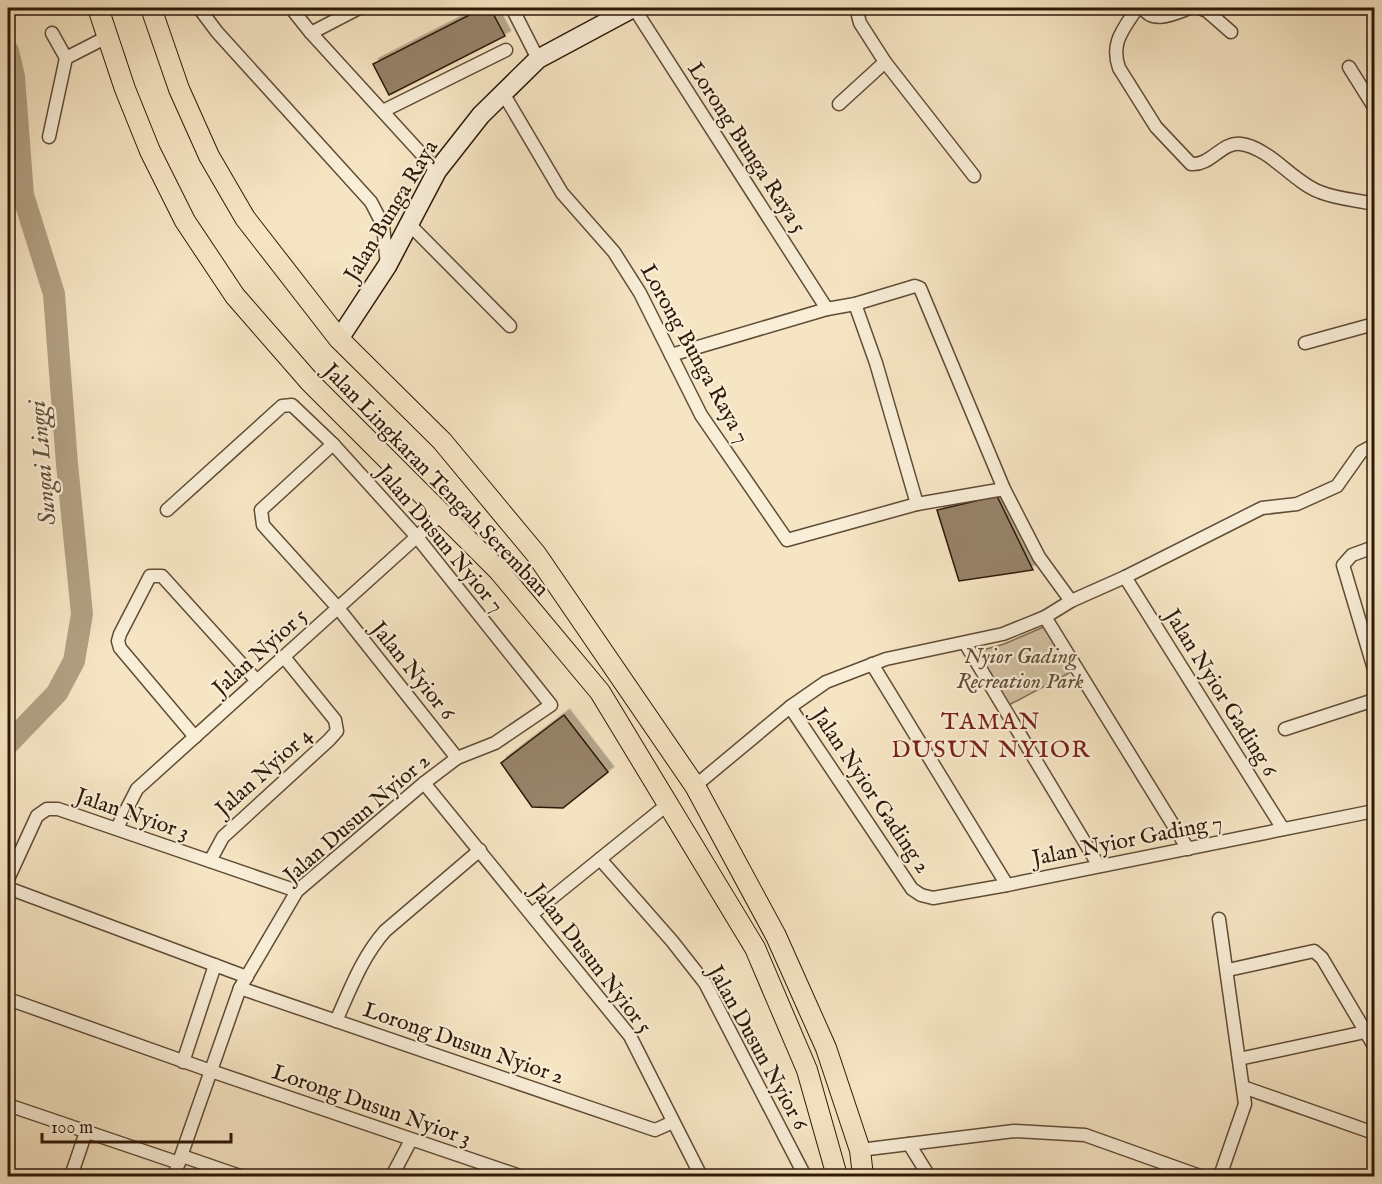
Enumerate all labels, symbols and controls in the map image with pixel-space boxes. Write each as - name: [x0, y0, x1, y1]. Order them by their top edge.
- street label: Lorong Bunga Raya 5: [680, 57, 812, 239]
- street label: Jalan Bunga Raya: [337, 135, 445, 289]
- street label: Lorong Bunga Raya 7: [633, 259, 755, 449]
- street label: Jalan Lingkaran Tengah Seremban: [314, 356, 555, 603]
- water label: Sungai Linggi: [22, 397, 64, 527]
- street label: Jalan Dusun Nyior 7: [367, 457, 510, 619]
- street label: Jalan Nyior Gading 6: [1156, 602, 1283, 783]
- street label: Jalan Nyior 5: [205, 603, 314, 704]
- street label: Jalan Nyior 6: [362, 614, 461, 727]
- park label: Nyior Gading Recreation Park: [956, 643, 1084, 696]
- street label: Jalan Nyior Gading 2: [803, 701, 936, 879]
- district label: TAMAN DUSUN NYIOR: [891, 707, 1091, 766]
- street label: Jalan Nyior 4: [208, 722, 319, 825]
- street label: Jalan Dusun Nyior 2: [276, 747, 436, 892]
- street label: Jalan Nyior 3: [69, 781, 193, 847]
- street label: Jalan Nyior Gading 7: [1027, 809, 1225, 874]
- street label: Jalan Dusun Nyior 5: [521, 876, 658, 1040]
- street label: Jalan Dusun Nyior 6: [699, 958, 814, 1136]
- street label: Lorong Dusun Nyior 2: [359, 996, 568, 1091]
- street label: Lorong Dusun Nyior 3: [268, 1059, 475, 1153]
- scale bar: [42, 1106, 231, 1144]
- text: 100 m: [51, 1117, 93, 1140]

